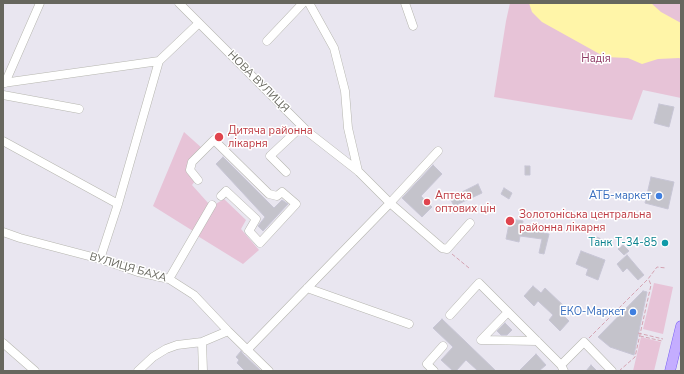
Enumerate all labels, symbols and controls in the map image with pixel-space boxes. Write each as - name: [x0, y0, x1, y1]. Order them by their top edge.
- street label: НОВА ВУЛИЦЯ: [225, 49, 291, 115]
- park label: Надія: [581, 52, 611, 66]
- place label: Дитяча районна лікарня: [228, 124, 313, 150]
- marker: Дитяча районна лікарня: [213, 131, 225, 143]
- place label: Аптека оптових цін: [435, 189, 496, 215]
- place label: АТБ-маркет: [589, 189, 651, 203]
- marker: АТБ-маркет: [654, 191, 664, 201]
- marker: Аптека оптових цін: [422, 197, 432, 207]
- place label: Золотоніська центральна районна лікарня: [519, 208, 651, 234]
- marker: Золотоніська центральна районна лікарня: [504, 215, 516, 227]
- place label: Танк Т-34-85: [588, 236, 657, 250]
- marker: Танк Т-34-85: [660, 238, 670, 248]
- street label: ВУЛИЦЯ БАХА: [88, 251, 168, 285]
- place label: ЕКО-Маркет: [560, 305, 625, 319]
- marker: ЕКО-Маркет: [628, 307, 638, 317]

